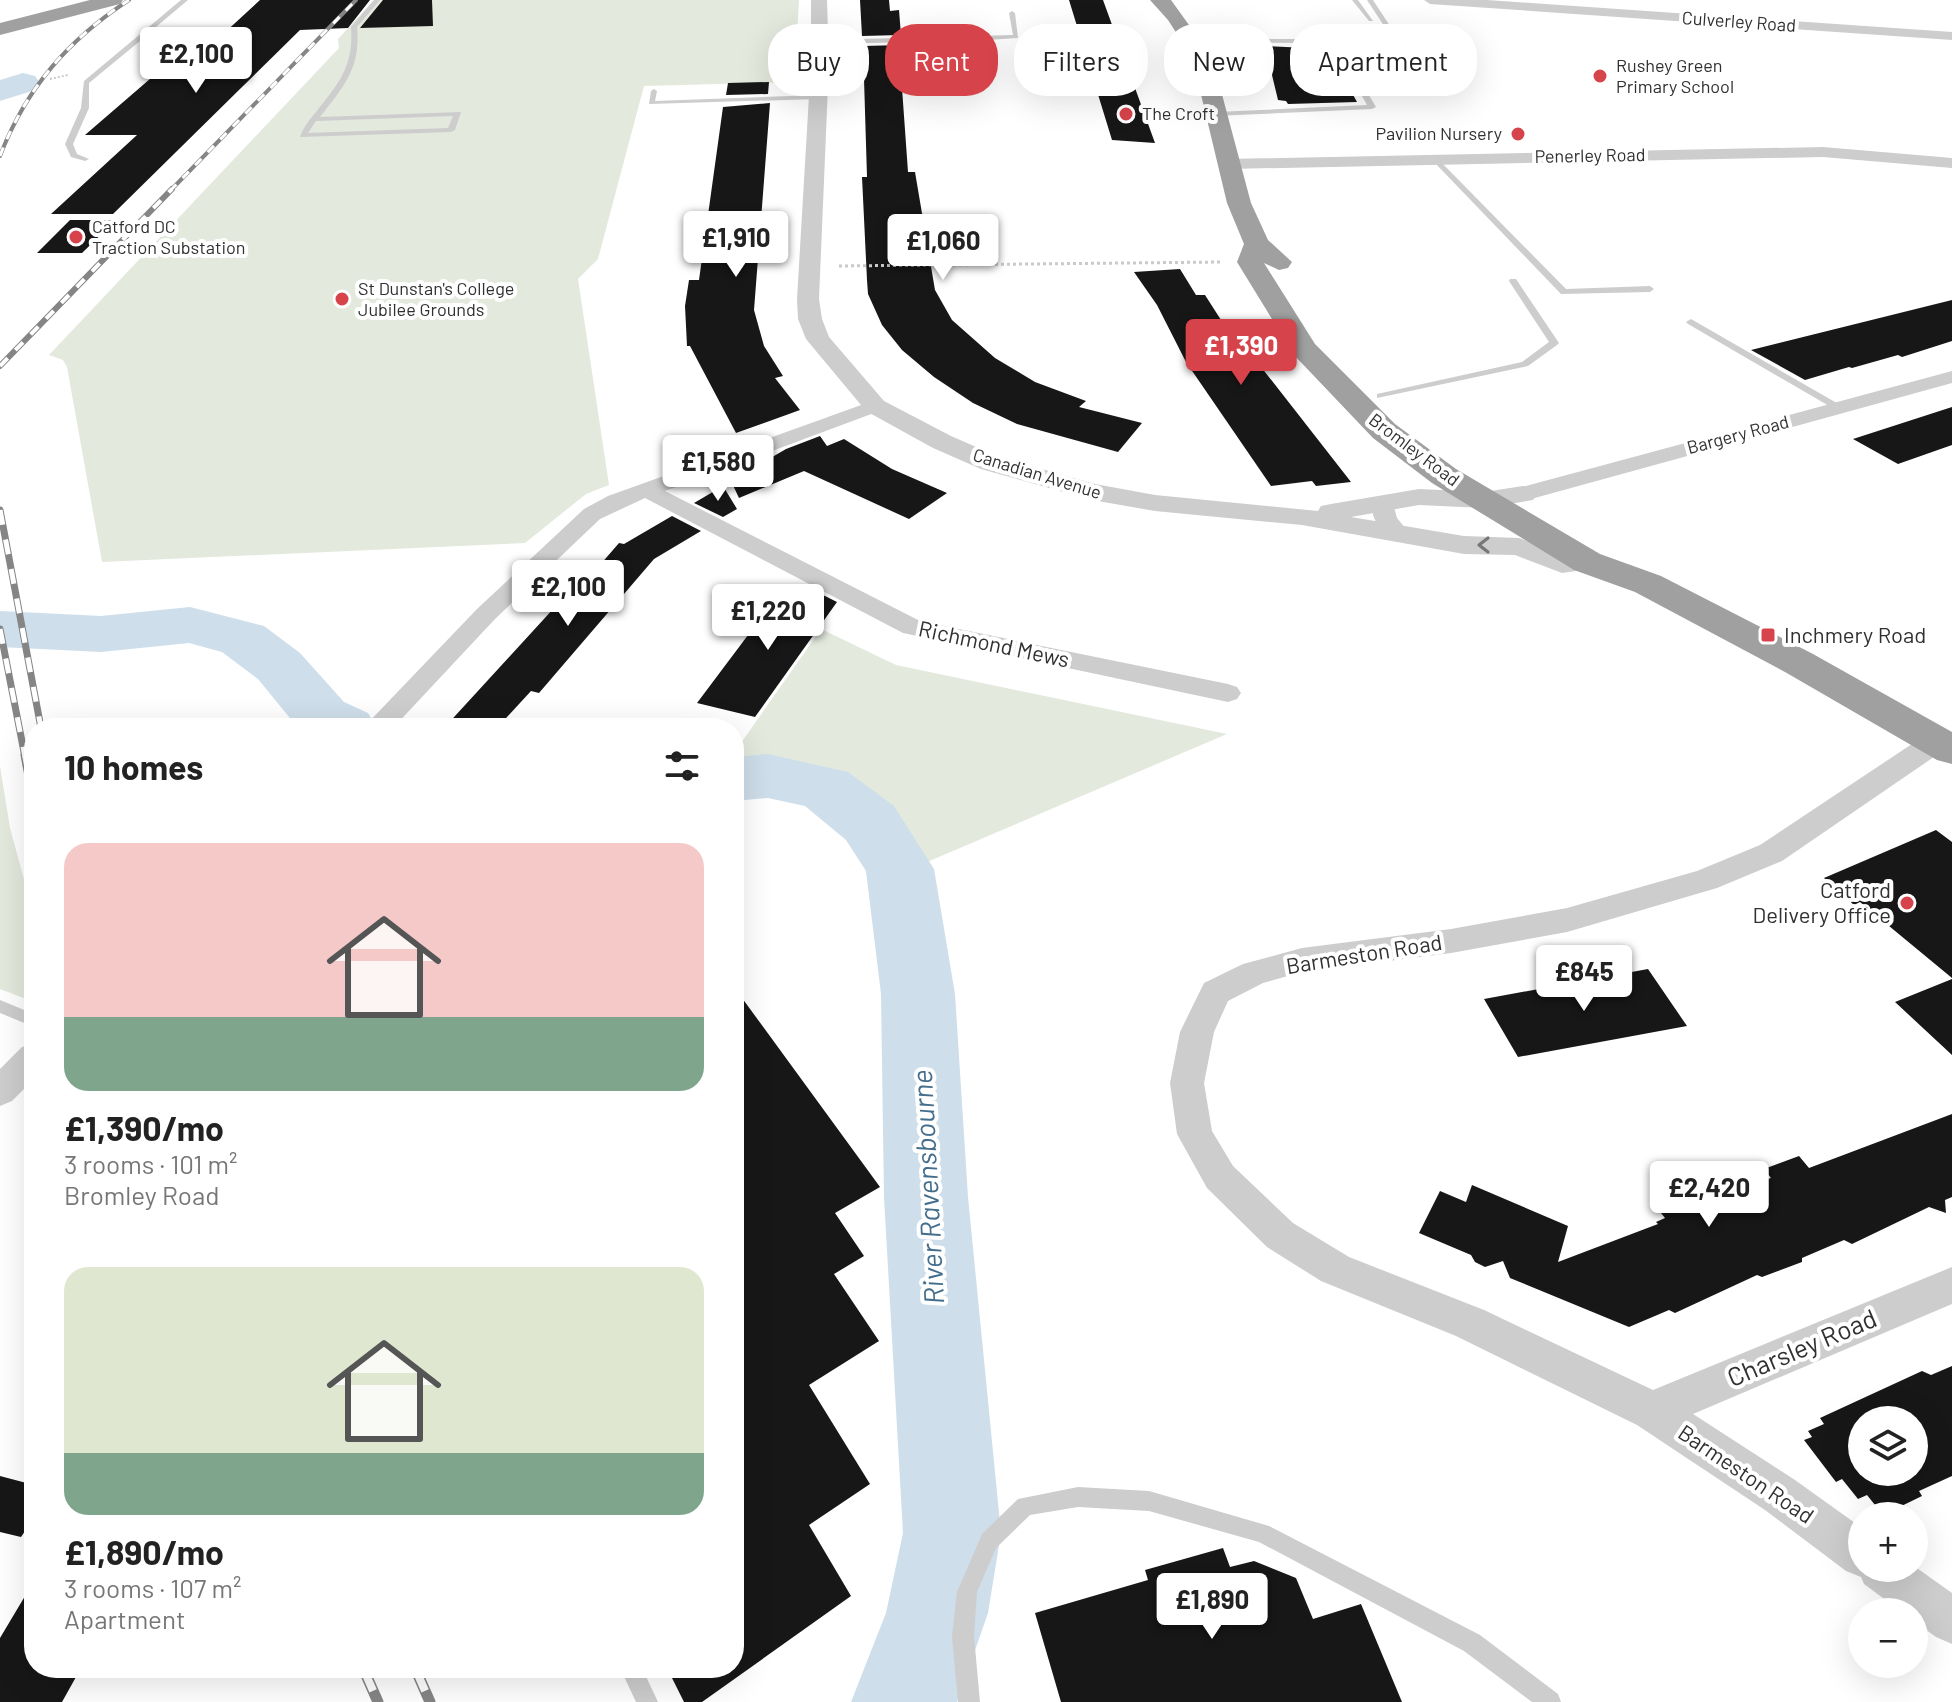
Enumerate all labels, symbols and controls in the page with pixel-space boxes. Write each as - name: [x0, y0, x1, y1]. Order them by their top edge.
- street label: Culverley Road: [1681, 6, 1797, 36]
- chip: Buy: [768, 24, 869, 96]
- chip: Rent: [885, 24, 998, 96]
- chip: Filters: [1014, 24, 1148, 96]
- chip: New: [1164, 24, 1274, 96]
- chip: Apartment: [1290, 24, 1477, 96]
- pin: £2,100: [131, 27, 261, 95]
- text: £2,100: [158, 37, 234, 68]
- place label: Rushey Green Primary School: [1616, 54, 1734, 97]
- marker: Rushey Green Primary School: [1591, 67, 1609, 85]
- place label: The Croft: [1142, 102, 1215, 124]
- marker: The Croft: [1117, 105, 1135, 123]
- place label: Pavilion Nursery: [1375, 122, 1502, 144]
- marker: Pavilion Nursery: [1509, 125, 1527, 143]
- street label: Penerley Road: [1534, 143, 1646, 167]
- pin: £1,910: [671, 211, 801, 279]
- pin: £1,060: [878, 214, 1008, 282]
- place label: Catford DC Traction Substation: [92, 215, 246, 258]
- text: £1,910: [701, 221, 771, 252]
- text: £1,060: [906, 224, 980, 255]
- marker: Catford DC Traction Substation: [67, 228, 85, 246]
- place label: St Dunstan's College Jubilee Grounds: [358, 277, 514, 320]
- marker: St Dunstan's College Jubilee Grounds: [333, 290, 351, 308]
- pin: £1,390: [1176, 319, 1306, 387]
- text: £1,390: [1204, 329, 1278, 360]
- street label: Bromley Road: [1365, 408, 1464, 490]
- street label: Bargery Road: [1684, 410, 1791, 458]
- pin: £1,580: [653, 435, 783, 503]
- street label: Canadian Avenue: [970, 443, 1104, 503]
- text: £1,580: [681, 445, 755, 476]
- one-way arrow: [1477, 536, 1490, 554]
- pin: £2,100: [503, 560, 633, 628]
- text: £2,100: [530, 570, 606, 601]
- pin: £1,220: [703, 584, 833, 652]
- text: £1,220: [730, 594, 806, 625]
- street label: Richmond Mews: [916, 614, 1072, 672]
- place label: Inchmery Road: [1784, 621, 1926, 647]
- marker: Inchmery Road: [1759, 626, 1777, 644]
- icon: filters: [660, 744, 704, 788]
- text: 10 homes: [64, 746, 203, 787]
- place label: Catford Delivery Office: [1753, 876, 1891, 927]
- marker: Catford Delivery Office: [1898, 894, 1916, 912]
- icon: home: [312, 895, 456, 1039]
- street label: Barmeston Road: [1284, 928, 1444, 978]
- pin: £845: [1537, 945, 1631, 1013]
- text: £845: [1554, 955, 1614, 986]
- water label: River Ravensbourne: [904, 1069, 950, 1305]
- text: £1,390/mo: [64, 1107, 224, 1148]
- text: 3 rooms · 101 m²: [64, 1148, 237, 1179]
- pin: £2,420: [1644, 1161, 1774, 1229]
- text: £2,420: [1668, 1171, 1750, 1202]
- text: Bromley Road: [64, 1179, 219, 1210]
- street label: Charsley Road: [1722, 1301, 1881, 1392]
- icon: home: [312, 1319, 456, 1463]
- map controls: [1848, 1406, 1928, 1678]
- button: layers: [1848, 1406, 1928, 1486]
- street label: Barmeston Road: [1674, 1418, 1819, 1528]
- button: +: [1848, 1502, 1928, 1582]
- text: £1,890/mo: [64, 1531, 224, 1572]
- text: 3 rooms · 107 m²: [64, 1572, 241, 1603]
- pin: £1,890: [1147, 1573, 1277, 1641]
- text: £1,890: [1175, 1583, 1249, 1614]
- button: −: [1848, 1598, 1928, 1678]
- text: Apartment: [64, 1603, 185, 1634]

